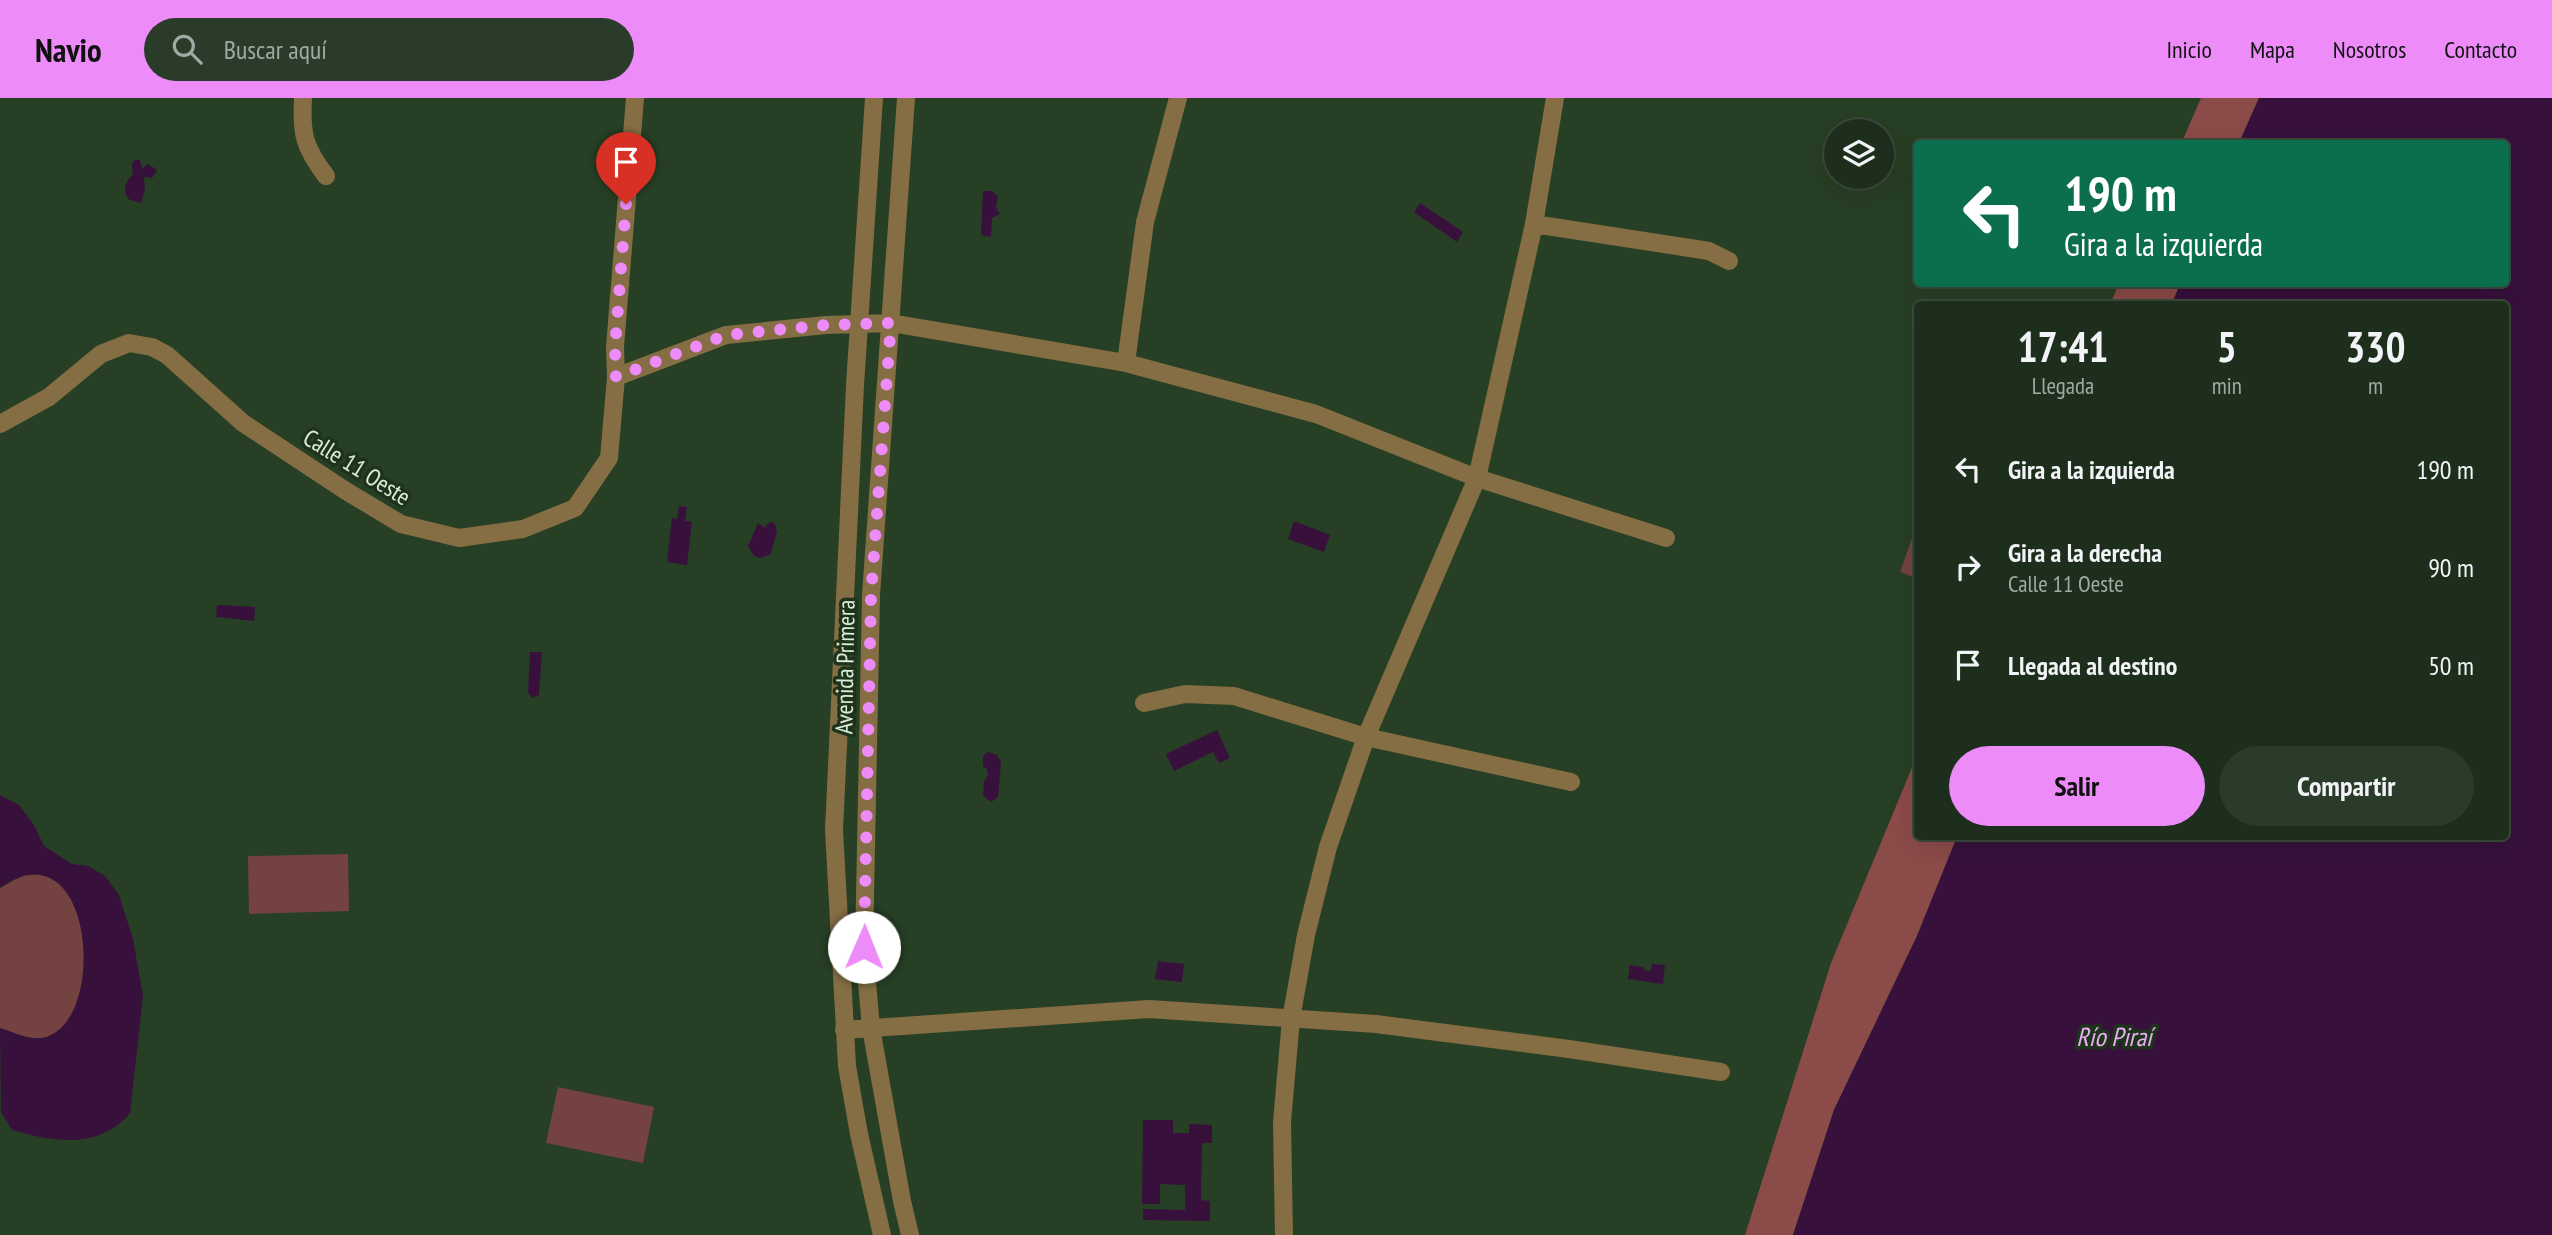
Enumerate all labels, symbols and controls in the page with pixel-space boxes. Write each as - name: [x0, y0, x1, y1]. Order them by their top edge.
- search box: [144, 18, 634, 81]
- text: Navio: [35, 28, 102, 71]
- icon: search: [168, 30, 206, 68]
- text: Buscar aquí: [224, 33, 327, 66]
- text: Inicio: [2166, 34, 2212, 65]
- text: Mapa: [2250, 34, 2295, 65]
- text: Nosotros: [2333, 34, 2406, 65]
- text: Contacto: [2444, 34, 2517, 65]
- map controls: [1824, 119, 1894, 189]
- button: layers: [1824, 119, 1894, 189]
- pin: [596, 132, 656, 204]
- icon: arrive: [607, 143, 645, 181]
- text: 190 m: [2064, 161, 2177, 225]
- icon: left: [1949, 168, 2040, 259]
- text: Gira a la izquierda: [2064, 223, 2263, 265]
- text: 17:41: [2017, 319, 2108, 374]
- text: 5: [2217, 319, 2237, 374]
- text: 330: [2345, 319, 2406, 374]
- text: Llegada: [2032, 371, 2094, 400]
- text: min: [2212, 371, 2242, 400]
- text: m: [2368, 371, 2383, 400]
- street label: Calle 11 Oeste: [298, 422, 416, 512]
- icon: left: [1949, 450, 1987, 488]
- text: Gira a la izquierda: [2008, 453, 2175, 486]
- text: 190 m: [2416, 453, 2474, 486]
- text: Gira a la derecha: [2008, 536, 2162, 569]
- icon: right: [1949, 548, 1987, 586]
- text: 90 m: [2428, 551, 2474, 584]
- text: Calle 11 Oeste: [2008, 569, 2124, 598]
- street label: Avenida Primera: [828, 600, 862, 734]
- icon: arrive: [1949, 646, 1987, 684]
- text: Llegada al destino: [2008, 649, 2177, 682]
- text: 50 m: [2428, 649, 2474, 682]
- button: Salir: [1949, 746, 2205, 826]
- button: Compartir: [2219, 746, 2474, 826]
- position arrow: [827, 910, 901, 984]
- water label: Río Piraí: [2076, 1020, 2156, 1053]

